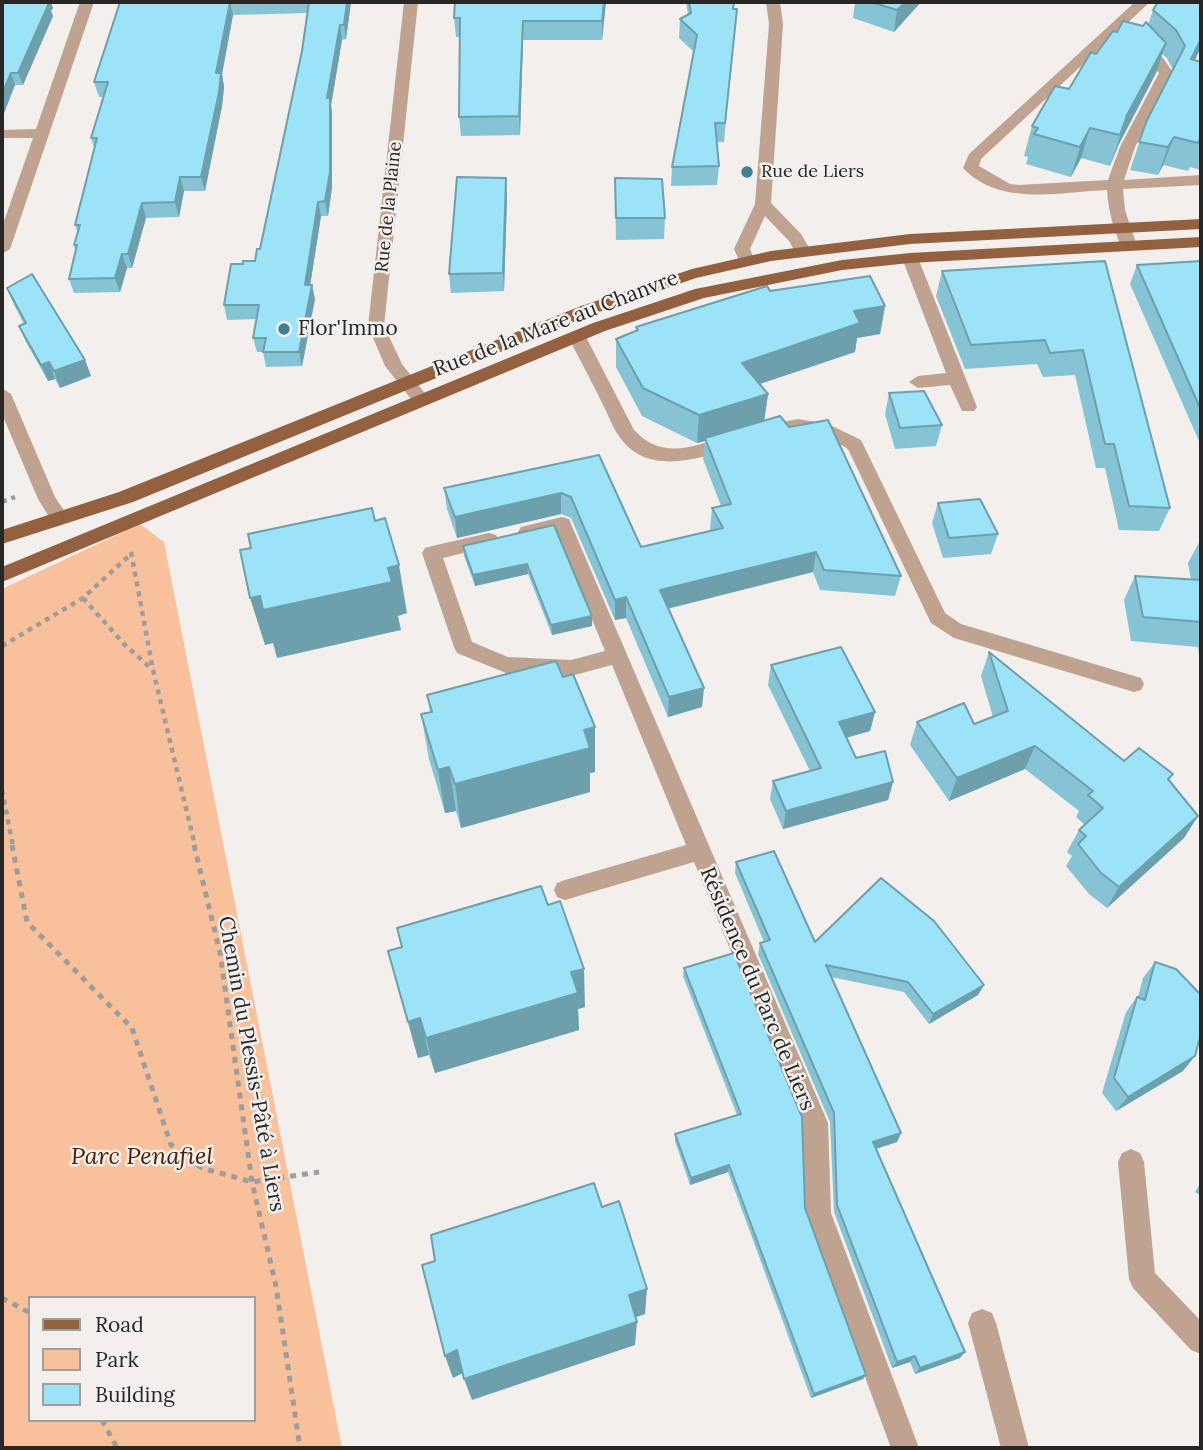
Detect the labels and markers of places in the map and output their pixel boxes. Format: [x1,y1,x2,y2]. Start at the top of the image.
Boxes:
place label: Rue de Liers [761,161,864,183]
marker: Rue de Liers [739,164,755,180]
place label: Flor'Immo [298,316,398,342]
marker: Flor'Immo [276,321,292,337]

